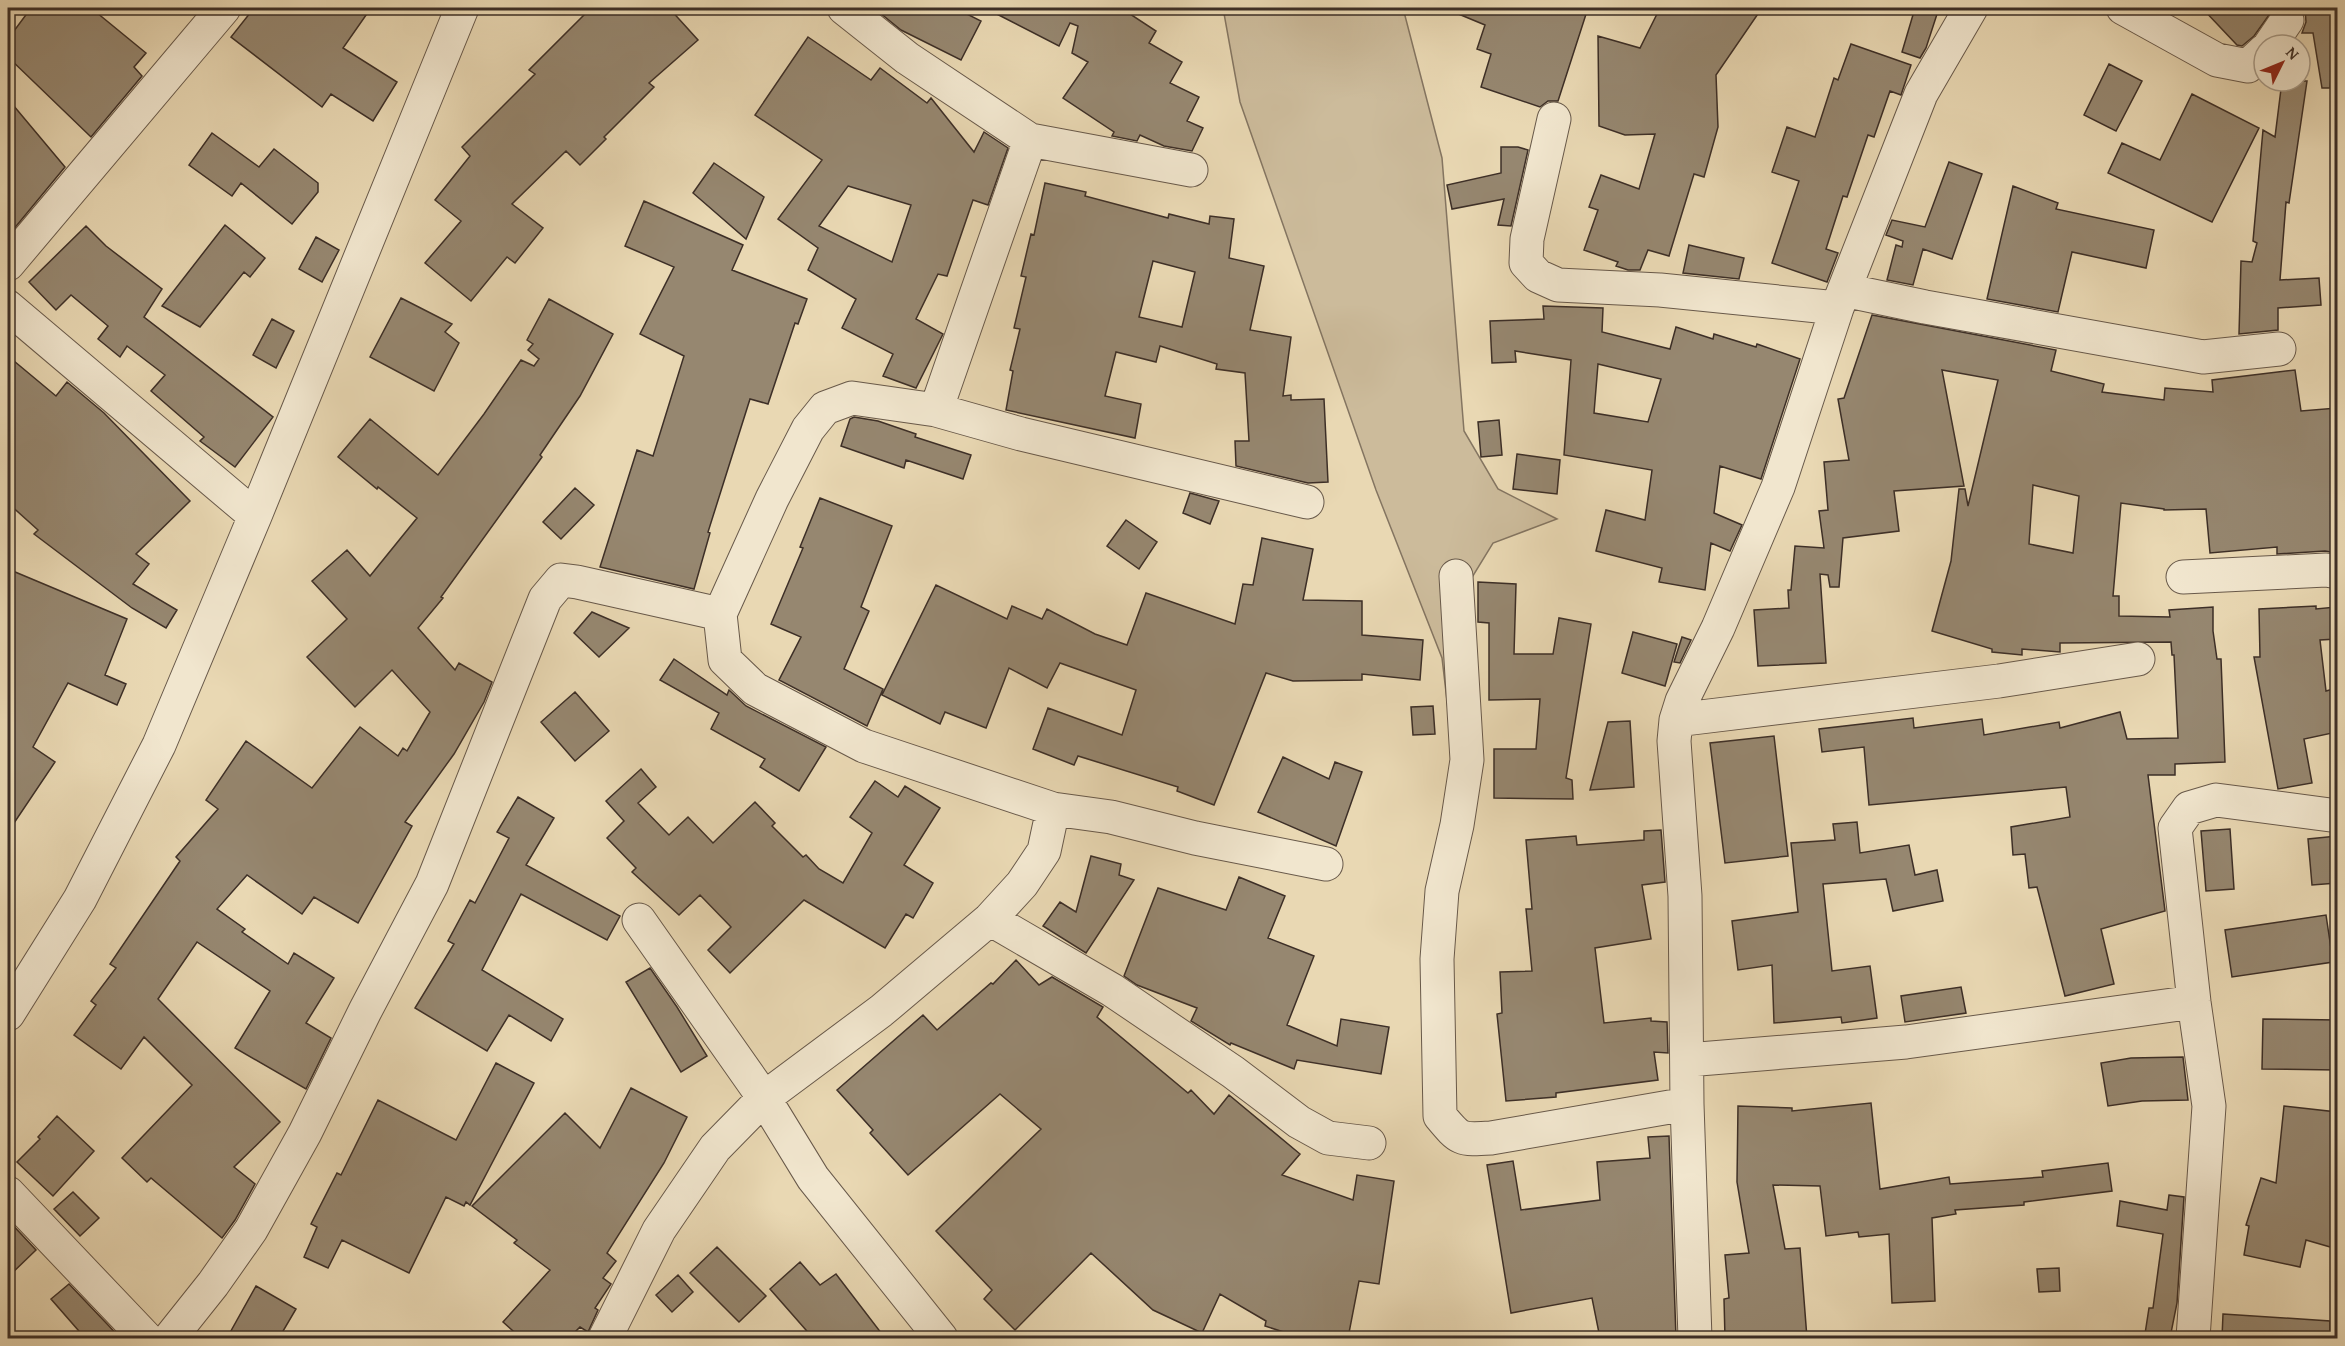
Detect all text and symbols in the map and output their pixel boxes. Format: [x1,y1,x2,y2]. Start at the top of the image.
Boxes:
north arrow [2252,33,2312,93]
text: N [2281,41,2306,65]

